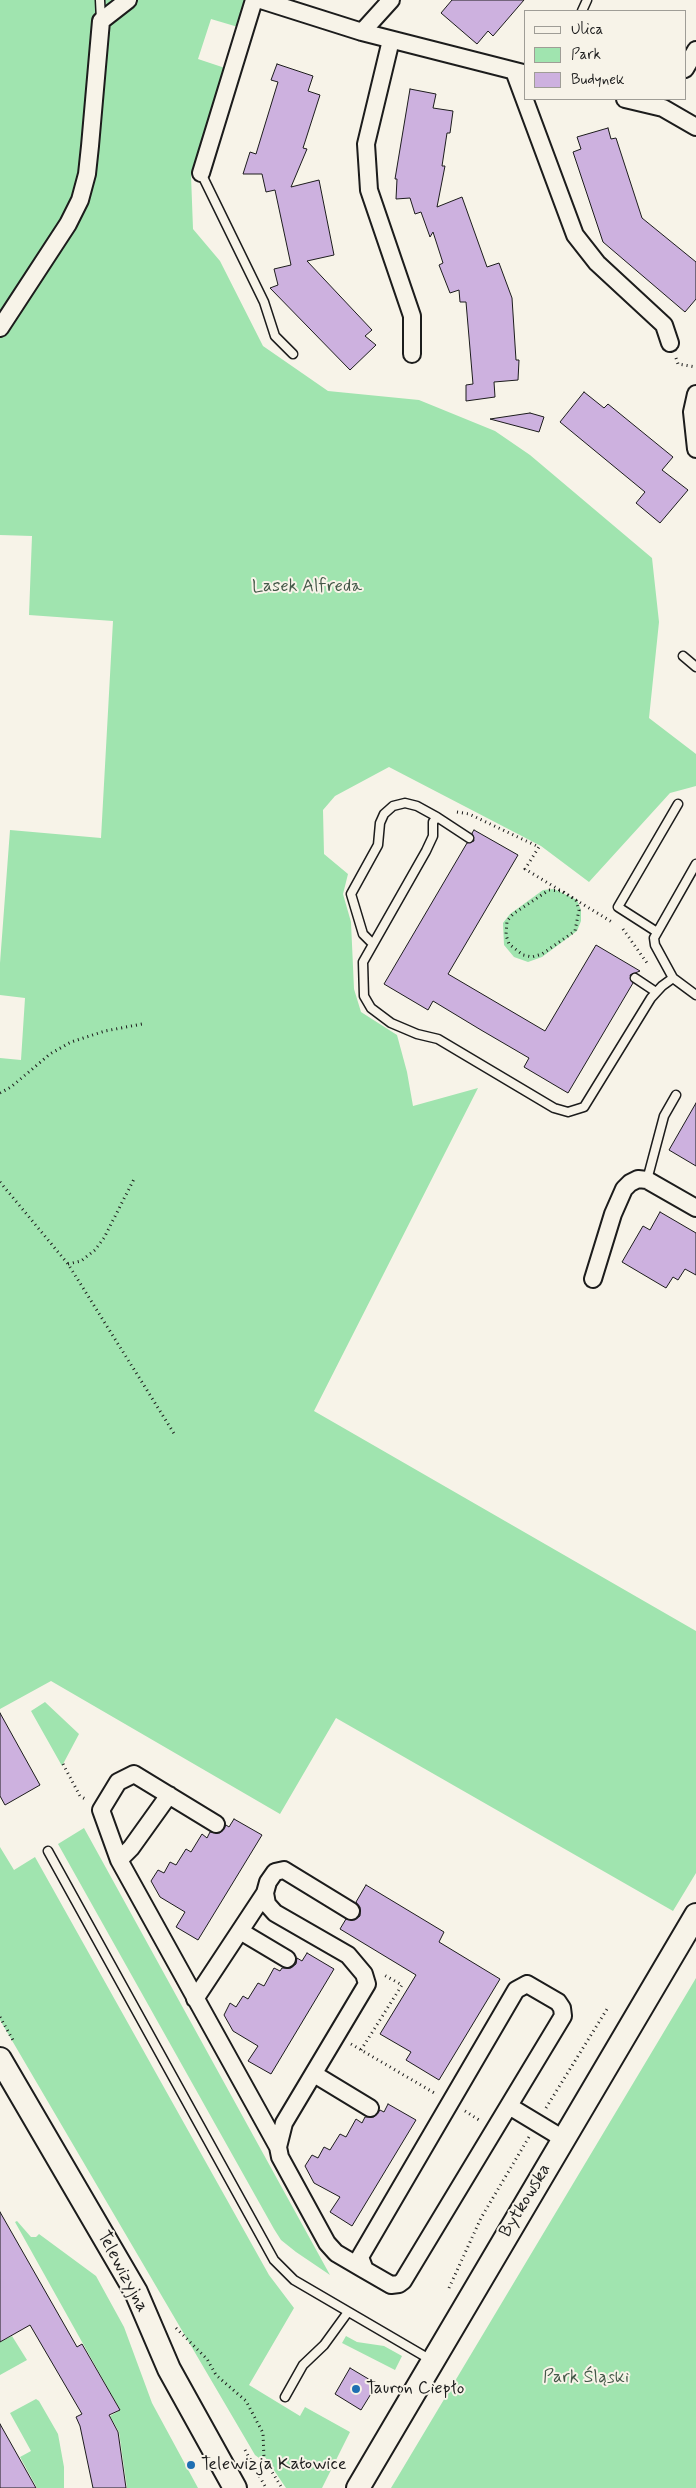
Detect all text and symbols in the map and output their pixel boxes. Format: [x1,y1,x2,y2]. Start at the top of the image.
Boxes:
legend [524,10,686,100]
text: Ulica [571,20,603,40]
text: Park [571,45,601,65]
text: Budynek [571,70,625,90]
park label: Lasek Alfreda [252,576,362,598]
street label: Bytkowska [496,2160,556,2242]
street label: Telewizyjna [92,2228,152,2316]
park label: Park Śląski [543,2367,629,2389]
place label: Tauron Ciepło [366,2378,464,2400]
marker: Tauron Ciepło [350,2383,362,2395]
place label: Telewizja Katowice [201,2454,347,2476]
marker: Telewizja Katowice [185,2459,197,2471]

